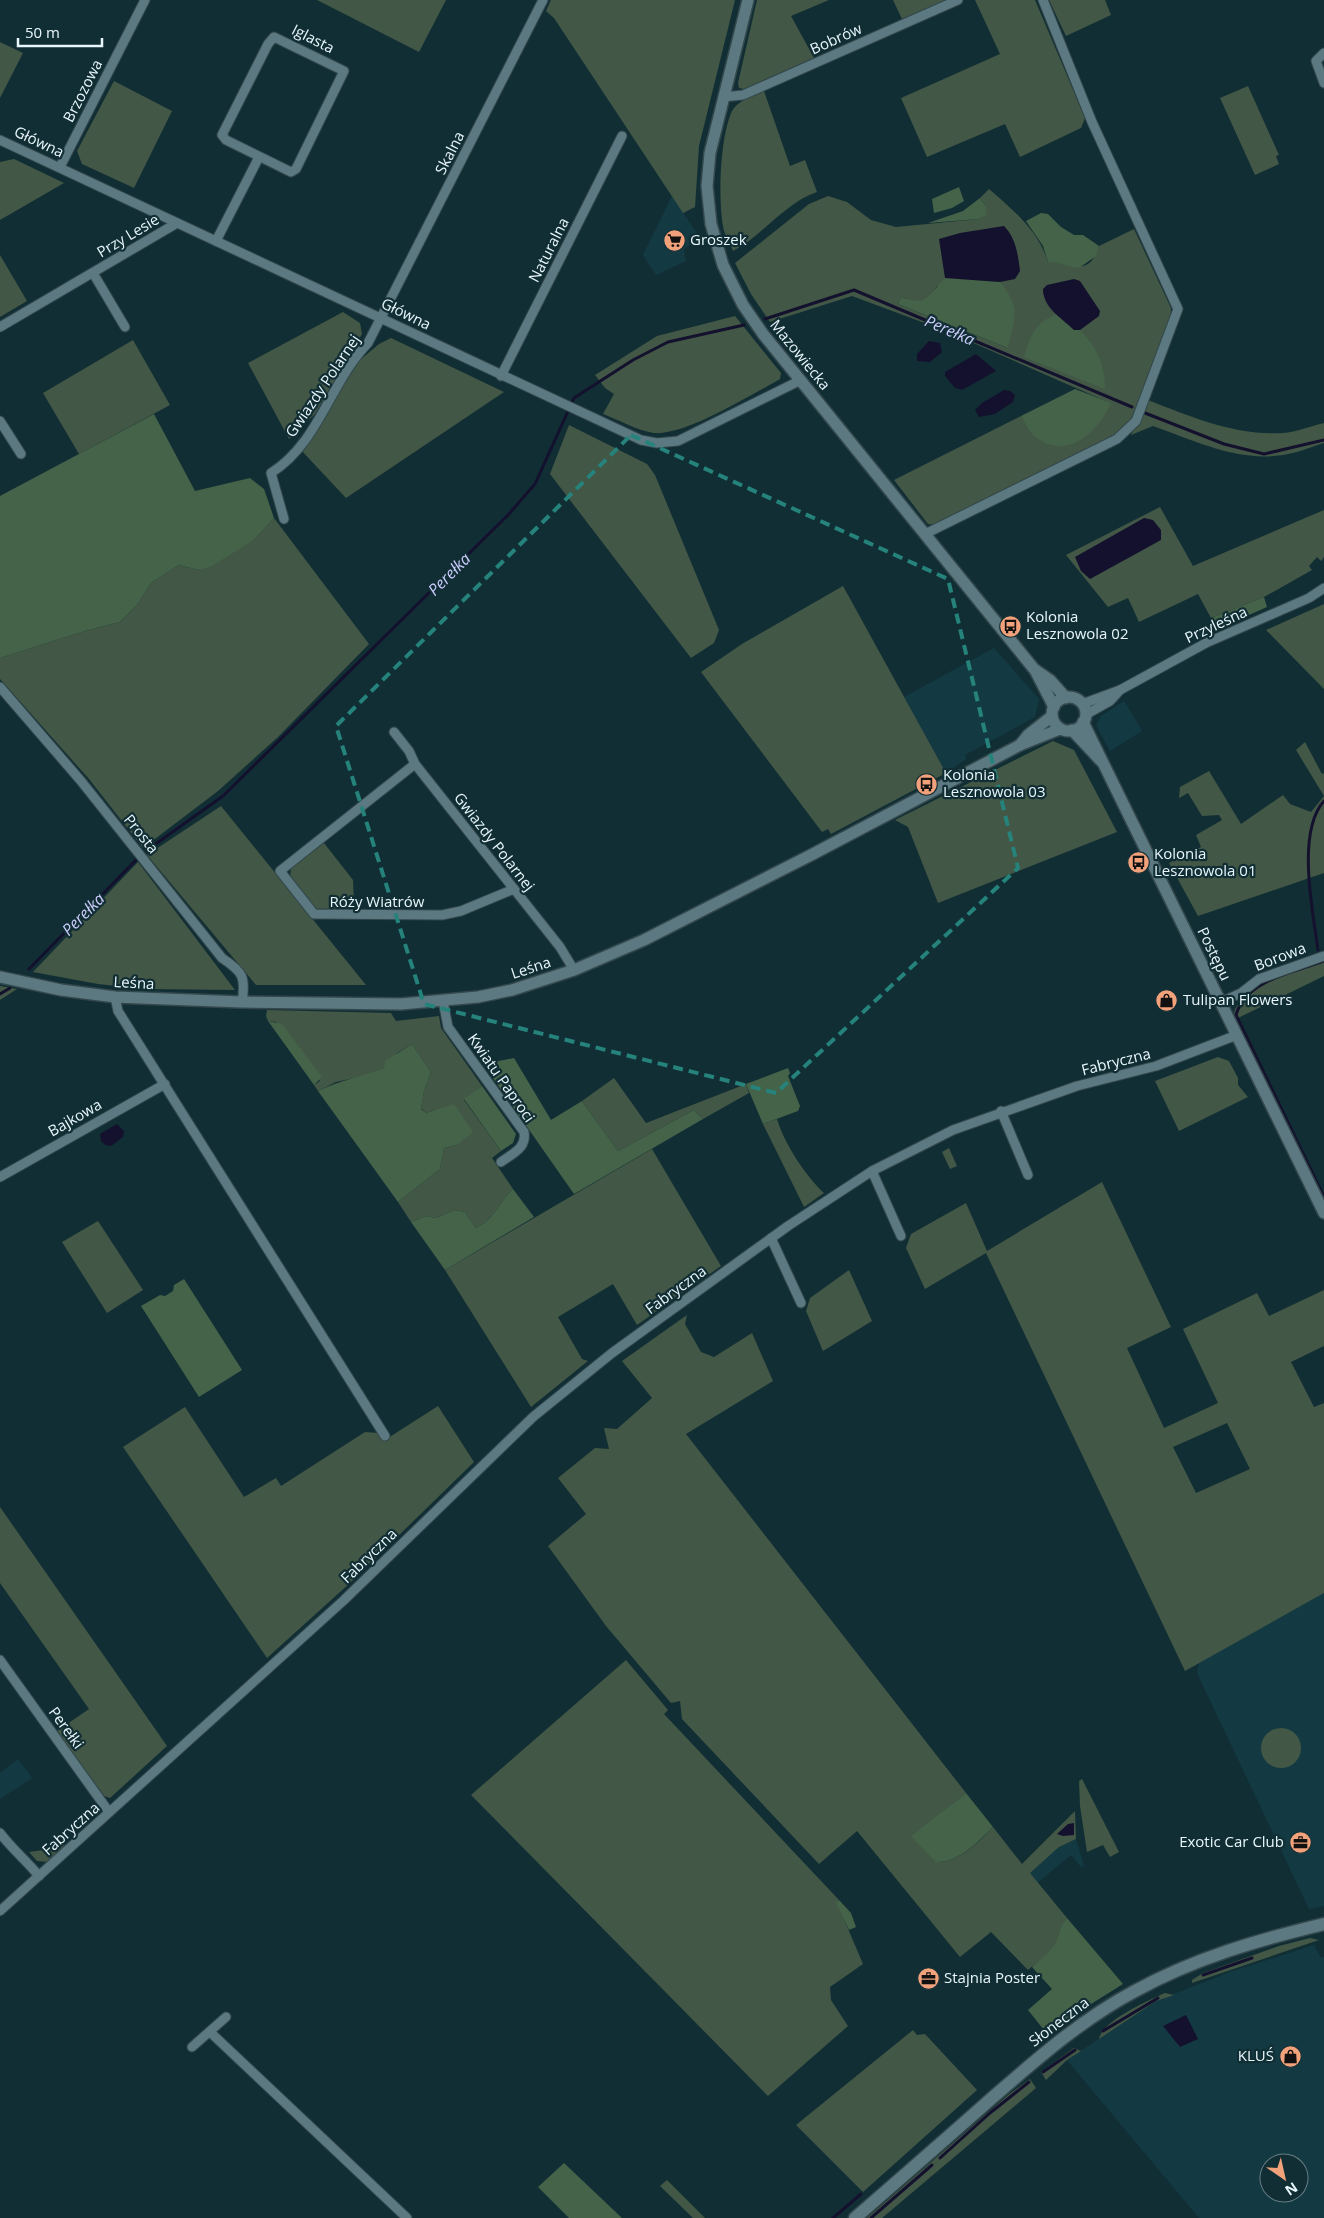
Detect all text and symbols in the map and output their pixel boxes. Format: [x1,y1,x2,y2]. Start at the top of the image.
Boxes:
scale bar [18,15,101,47]
street label: Bobrów [807,18,865,58]
street label: Iglasta [289,19,338,57]
text: 50 m [25,22,60,42]
street label: Brzozowa [58,56,106,125]
street label: Główna [11,121,68,161]
street label: Skalna [430,128,468,177]
street label: Przy Lesie [93,209,162,262]
street label: Naturalna [523,214,573,285]
supermarket icon: Groszek [662,228,686,252]
place label: Groszek [690,229,747,249]
street label: Główna [378,293,435,334]
water label: Perełka [922,310,978,350]
street label: Mazowiecka [766,315,835,394]
street label: Gwiazdy Polarnej [280,330,364,441]
water label: Perełka [423,548,475,600]
street label: Przyleśna [1181,601,1250,647]
place label: Kolonia Lesznowola 02 [1026,606,1128,643]
bus stop icon: Kolonia Lesznowola 02 [998,614,1022,638]
place label: Kolonia Lesznowola 03 [943,764,1045,801]
bus stop icon: Kolonia Lesznowola 03 [915,772,939,796]
street label: Gwiazdy Polarnej [450,788,540,895]
street label: Prosta [120,810,164,857]
place label: Kolonia Lesznowola 01 [1154,843,1256,880]
bus stop icon: Kolonia Lesznowola 01 [1126,851,1150,875]
water label: Perełka [57,888,109,940]
street label: Róży Wiatrów [330,891,425,911]
street label: Postępu [1193,923,1236,984]
street label: Borowa [1251,937,1308,975]
street label: Leśna [508,951,553,983]
street label: Leśna [113,971,155,993]
shop icon: Tulipan Flowers [1155,988,1179,1012]
place label: Tulipan Flowers [1183,989,1293,1009]
street label: Kwiatu Paproci [464,1029,540,1126]
street label: Fabryczna [1079,1043,1152,1079]
street label: Bajkowa [44,1094,105,1140]
street label: Fabryczna [641,1260,710,1318]
street label: Fabryczna [336,1524,401,1587]
street label: Perełki [45,1702,89,1752]
street label: Fabryczna [37,1797,103,1859]
office icon: Exotic Car Club [1288,1830,1312,1854]
place label: Exotic Car Club [1179,1831,1284,1851]
office icon: Stajnia Poster [916,1966,940,1990]
place label: Stajnia Poster [944,1967,1040,1987]
street label: Słoneczna [1024,1992,1093,2050]
shop icon: KLUŚ [1278,2044,1302,2068]
place label: KLUŚ [1238,2045,1274,2065]
north arrow [1259,2153,1309,2203]
text: N [1282,2178,1302,2200]

